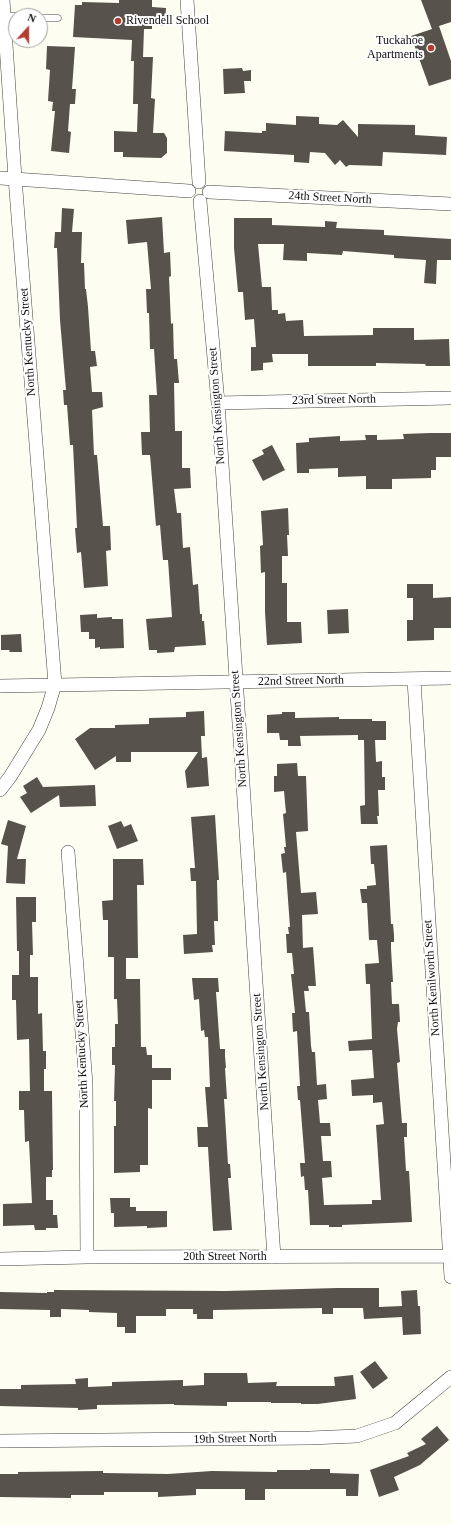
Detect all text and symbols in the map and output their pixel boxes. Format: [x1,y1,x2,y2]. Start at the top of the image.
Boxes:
north arrow [8,8,48,48]
text: N [26,11,38,25]
place label: Rivendell School [126,14,209,28]
marker: Rivendell School [113,16,123,26]
place label: Tuckahoe Apartments [367,34,423,62]
marker: Tuckahoe Apartments [426,43,436,53]
street label: 24th Street North [288,189,372,207]
street label: North Kentucky Street [17,287,39,397]
street label: North Kensington Street [206,347,228,465]
street label: 23rd Street North [292,392,376,408]
street label: North Kensington Street [228,670,250,788]
street label: 22nd Street North [258,673,344,689]
street label: North Kenilworth Street [421,919,443,1037]
street label: North Kensington Street [250,993,272,1111]
street label: North Kentucky Street [72,999,92,1109]
street label: 20th Street North [183,1250,267,1264]
street label: 19th Street North [193,1431,277,1447]

